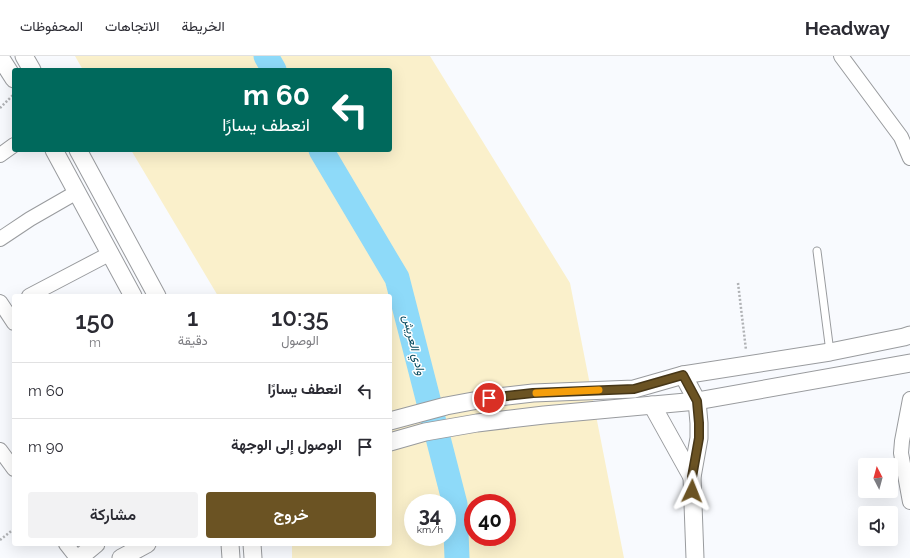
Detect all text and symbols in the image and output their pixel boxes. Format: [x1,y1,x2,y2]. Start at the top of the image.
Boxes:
text: Headway [805,17,890,39]
text: المحفوظات [20,18,83,34]
text: الاتجاهات [105,18,159,34]
text: الخريطة [181,18,225,34]
text: 60 m [243,79,310,112]
icon: left [324,84,376,136]
text: انعطف يسارًا [222,114,310,135]
text: 1 [187,303,198,332]
text: 10:35 [271,303,329,332]
text: 150 [75,306,115,335]
water label: وادي العريش [397,313,428,378]
text: دقيقة [178,333,208,348]
text: الوصول [281,333,319,348]
text: m [89,335,101,350]
text: انعطف يسارًا [267,380,342,398]
icon: left [354,380,376,402]
pin [472,381,506,415]
text: 60 m [28,382,64,400]
icon: arrive [478,387,500,409]
text: الوصول إلى الوجهة [231,436,342,454]
icon: arrive [354,436,376,458]
text: 90 m [28,438,64,456]
north arrow [858,458,898,498]
map controls [858,458,898,546]
position arrow [671,470,713,512]
button: مشاركة [28,492,198,538]
button: خروج [206,492,376,538]
speed limit sign: 40 [464,494,516,546]
text: 34 [419,503,441,527]
button: sound [858,506,898,546]
text: km/h [417,524,443,535]

